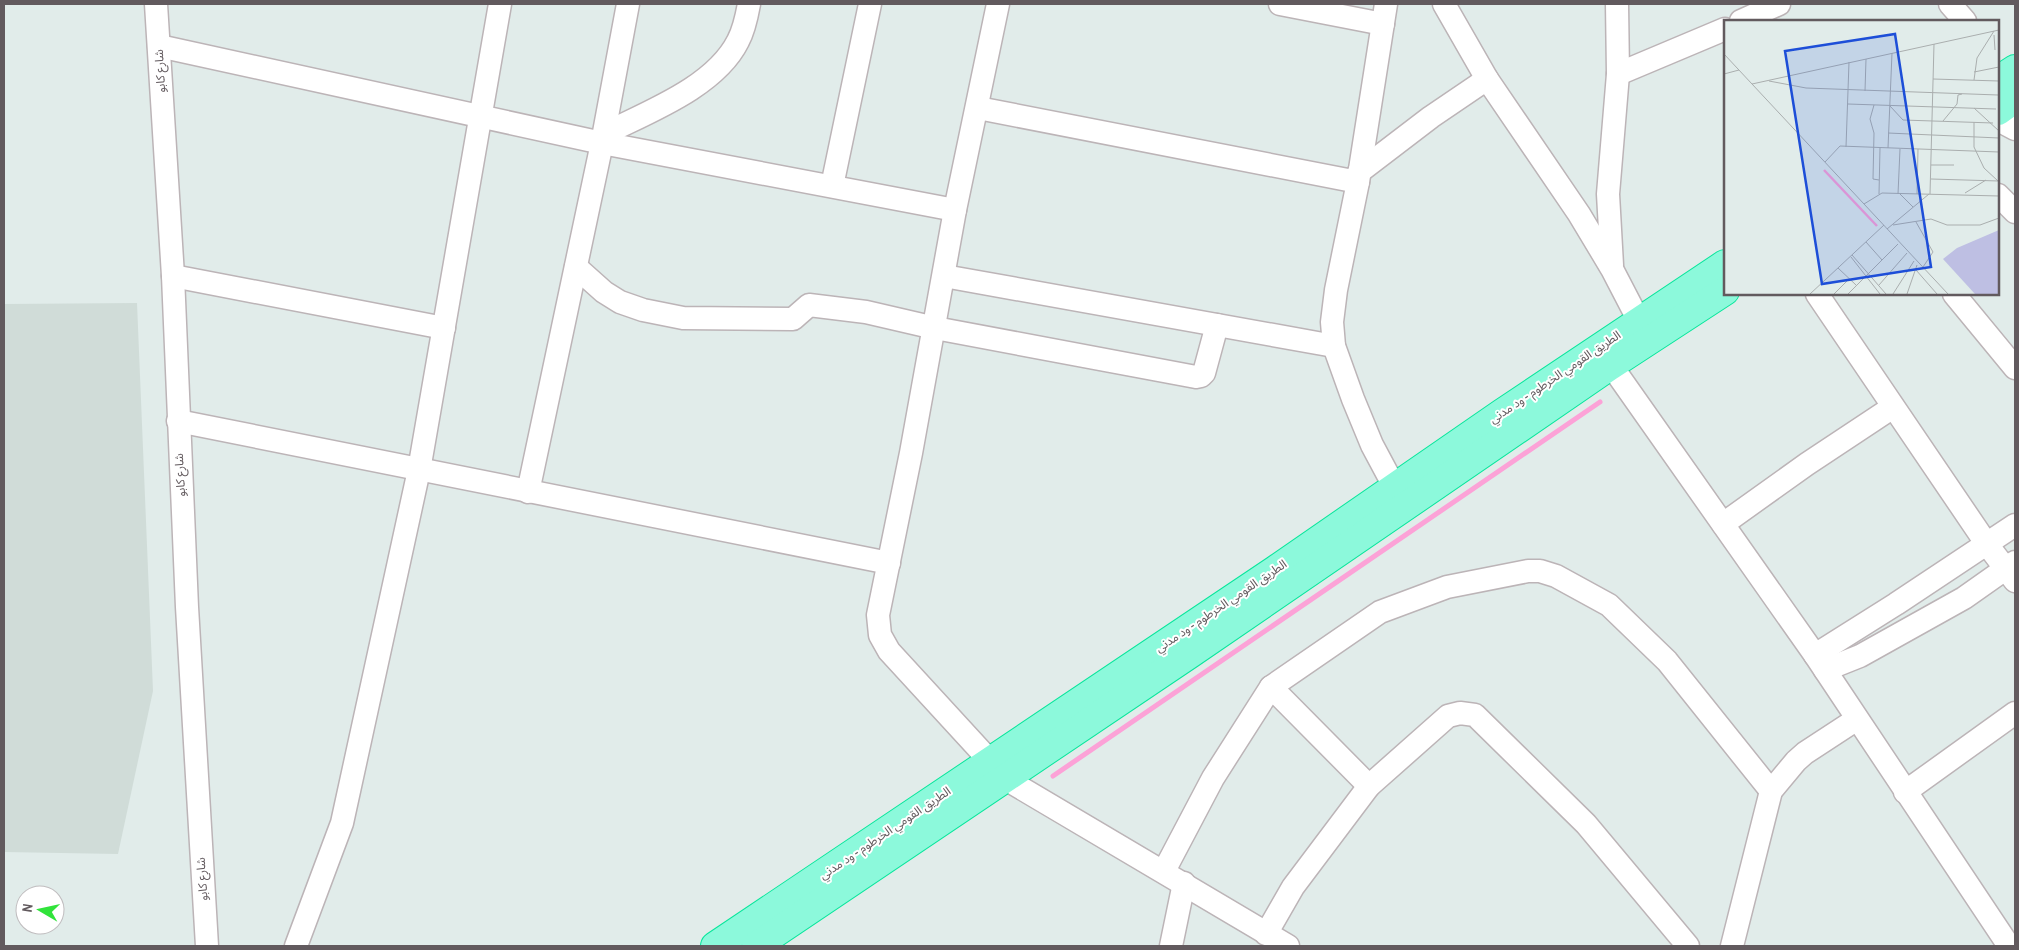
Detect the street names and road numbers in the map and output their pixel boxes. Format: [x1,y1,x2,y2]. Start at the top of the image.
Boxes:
street label: شارع كابو [151,49,170,93]
street label: الطريق القومي الخرطوم - ود مدني [1486,327,1625,429]
street label: شارع كابو [171,453,190,497]
street label: الطريق القومي الخرطوم - ود مدني [1152,556,1291,658]
street label: الطريق القومي الخرطوم - ود مدني [816,783,955,885]
street label: شارع كابو [193,857,212,901]

